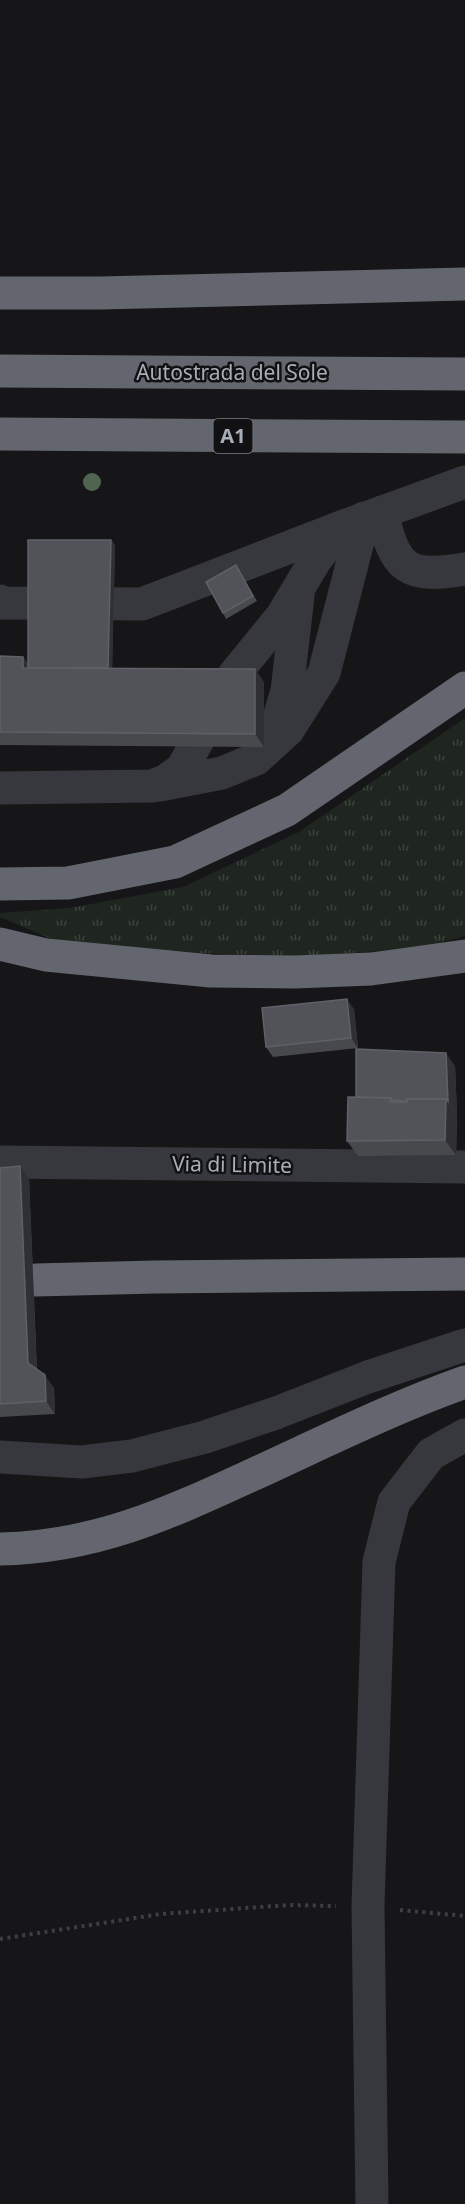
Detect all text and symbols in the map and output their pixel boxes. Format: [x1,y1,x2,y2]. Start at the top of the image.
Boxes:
street label: Autostrada del Sole [136,358,328,386]
road number: A1 [214,419,252,453]
street label: Via di Limite [172,1149,292,1179]

